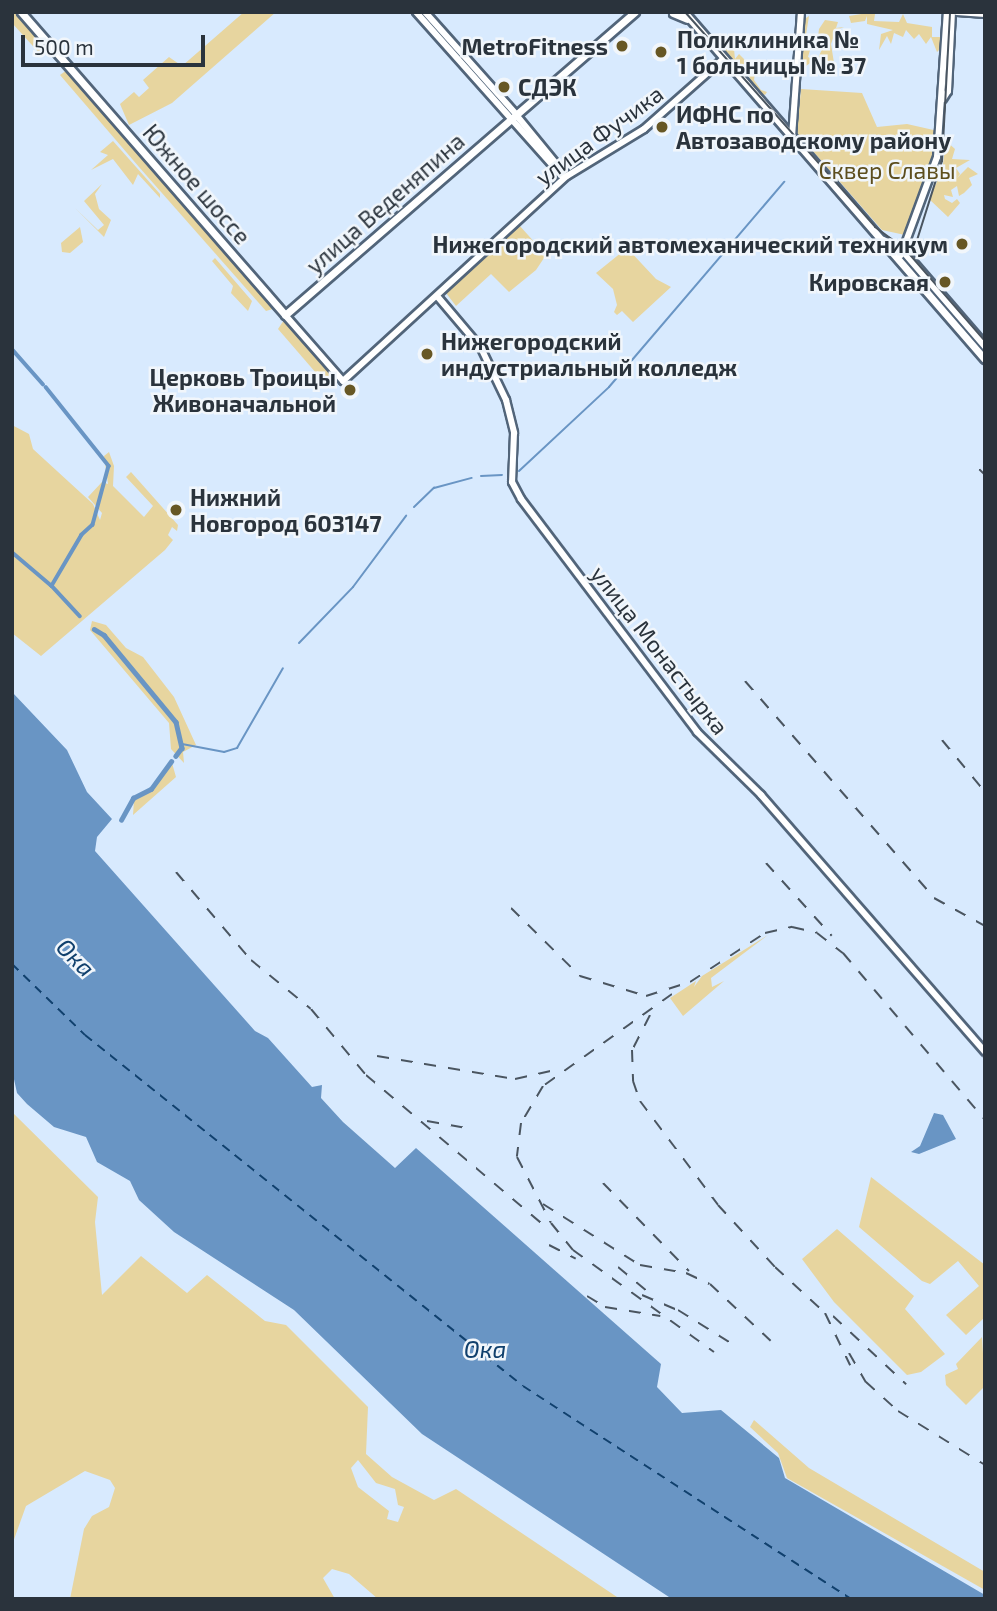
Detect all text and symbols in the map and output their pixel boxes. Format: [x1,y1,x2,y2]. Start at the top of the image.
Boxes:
scale bar [24,21,208,65]
place label: Поликлиника № 1 больницы № 37 [677,25,866,79]
place label: MetroFitness [462,32,608,60]
text: 500 m [34,34,94,59]
marker: MetroFitness [614,38,630,54]
marker: Поликлиника № 1 больницы № 37 [651,42,671,62]
place label: СДЭК [518,73,577,101]
marker: СДЭК [496,79,512,95]
street label: улица Фучика [530,79,668,191]
place label: ИФНС по Автозаводскому району [676,100,951,154]
street label: Южное шоссе [137,118,257,250]
marker: ИФНС по Автозаводскому району [654,119,670,135]
street label: улица Веденяпина [300,127,470,279]
park label: Сквер Славы [818,156,956,184]
place label: Нижегородский автомеханический техникум [432,230,948,258]
marker: Нижегородский автомеханический техникум [954,236,970,252]
place label: Кировская [809,268,929,296]
marker: Кировская [935,272,955,292]
place label: Нижегородский индустриальный колледж [441,327,737,381]
marker: Нижегородский индустриальный колледж [419,346,435,362]
place label: Церковь Троицы Живоначальной [150,363,336,417]
marker: Церковь Троицы Живоначальной [342,382,358,398]
place label: Нижний Новгород 603147 [190,483,382,537]
marker: Нижний Новгород 603147 [168,502,184,518]
street label: улица Монастырка [586,560,734,740]
water label: Ока [51,932,101,982]
water label: Ока [464,1335,506,1363]

